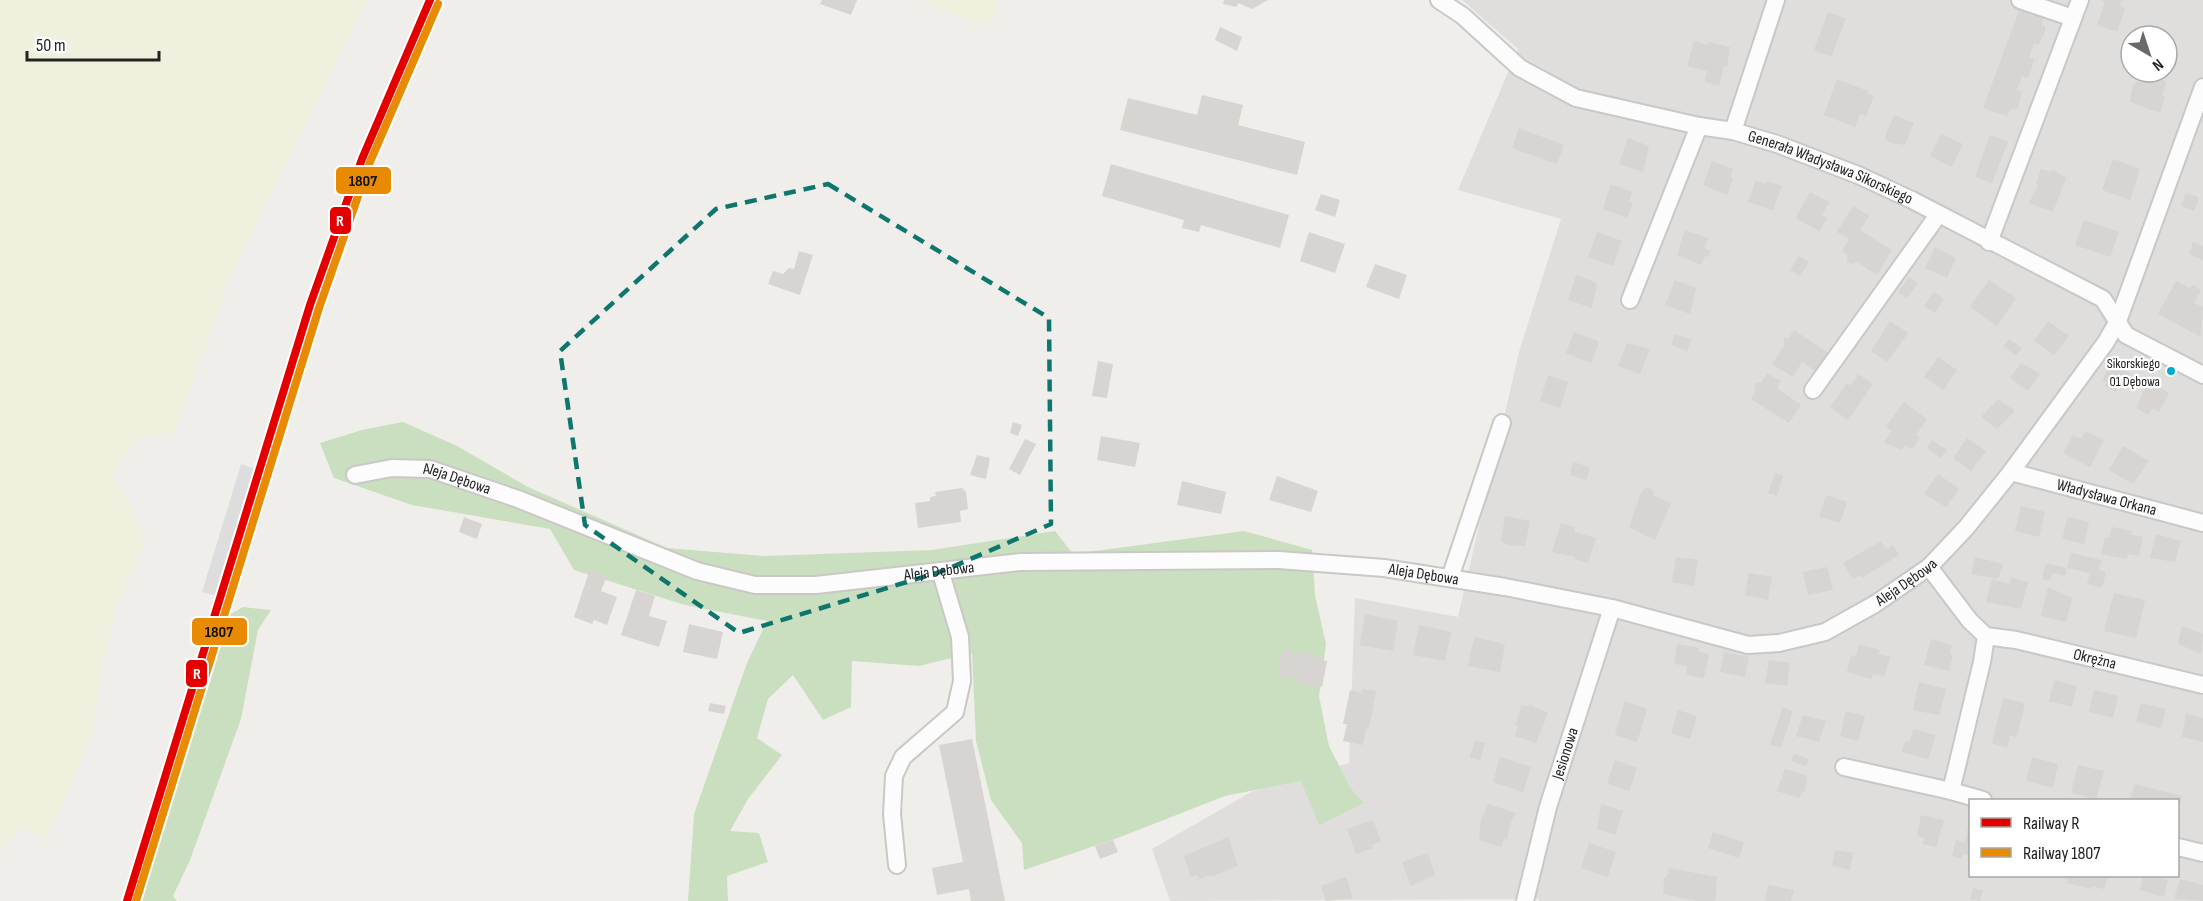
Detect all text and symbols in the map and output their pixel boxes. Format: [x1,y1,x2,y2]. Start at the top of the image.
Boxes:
scale bar [27,24,159,62]
north arrow [2119,24,2179,84]
text: 50 m [36,35,66,56]
text: N [2148,54,2167,75]
street label: Generała Władysława Sikorskiego [1746,126,1916,209]
line badge: 1807 [335,166,392,195]
text: 1807 [349,172,377,191]
line badge: R [329,206,352,235]
text: R [336,212,344,231]
place label: Sikorskiego 01 Dębowa [2107,355,2160,390]
marker: Sikorskiego 01 Dębowa [2165,365,2177,377]
street label: Aleja Dębowa [422,459,493,499]
street label: Władysława Orkana [2055,475,2159,520]
street label: Aleja Dębowa [1871,555,1941,611]
street label: Aleja Dębowa [902,558,975,585]
street label: Aleja Dębowa [1386,559,1460,589]
line badge: 1807 [191,617,248,646]
text: 1807 [205,623,233,642]
street label: Okrężna [2071,645,2118,673]
line badge: R [185,659,208,688]
text: R [193,665,201,684]
street label: Jesionowa [1548,725,1582,783]
legend [1969,799,2179,877]
text: Railway R [2023,813,2080,834]
text: Railway 1807 [2023,843,2101,864]

